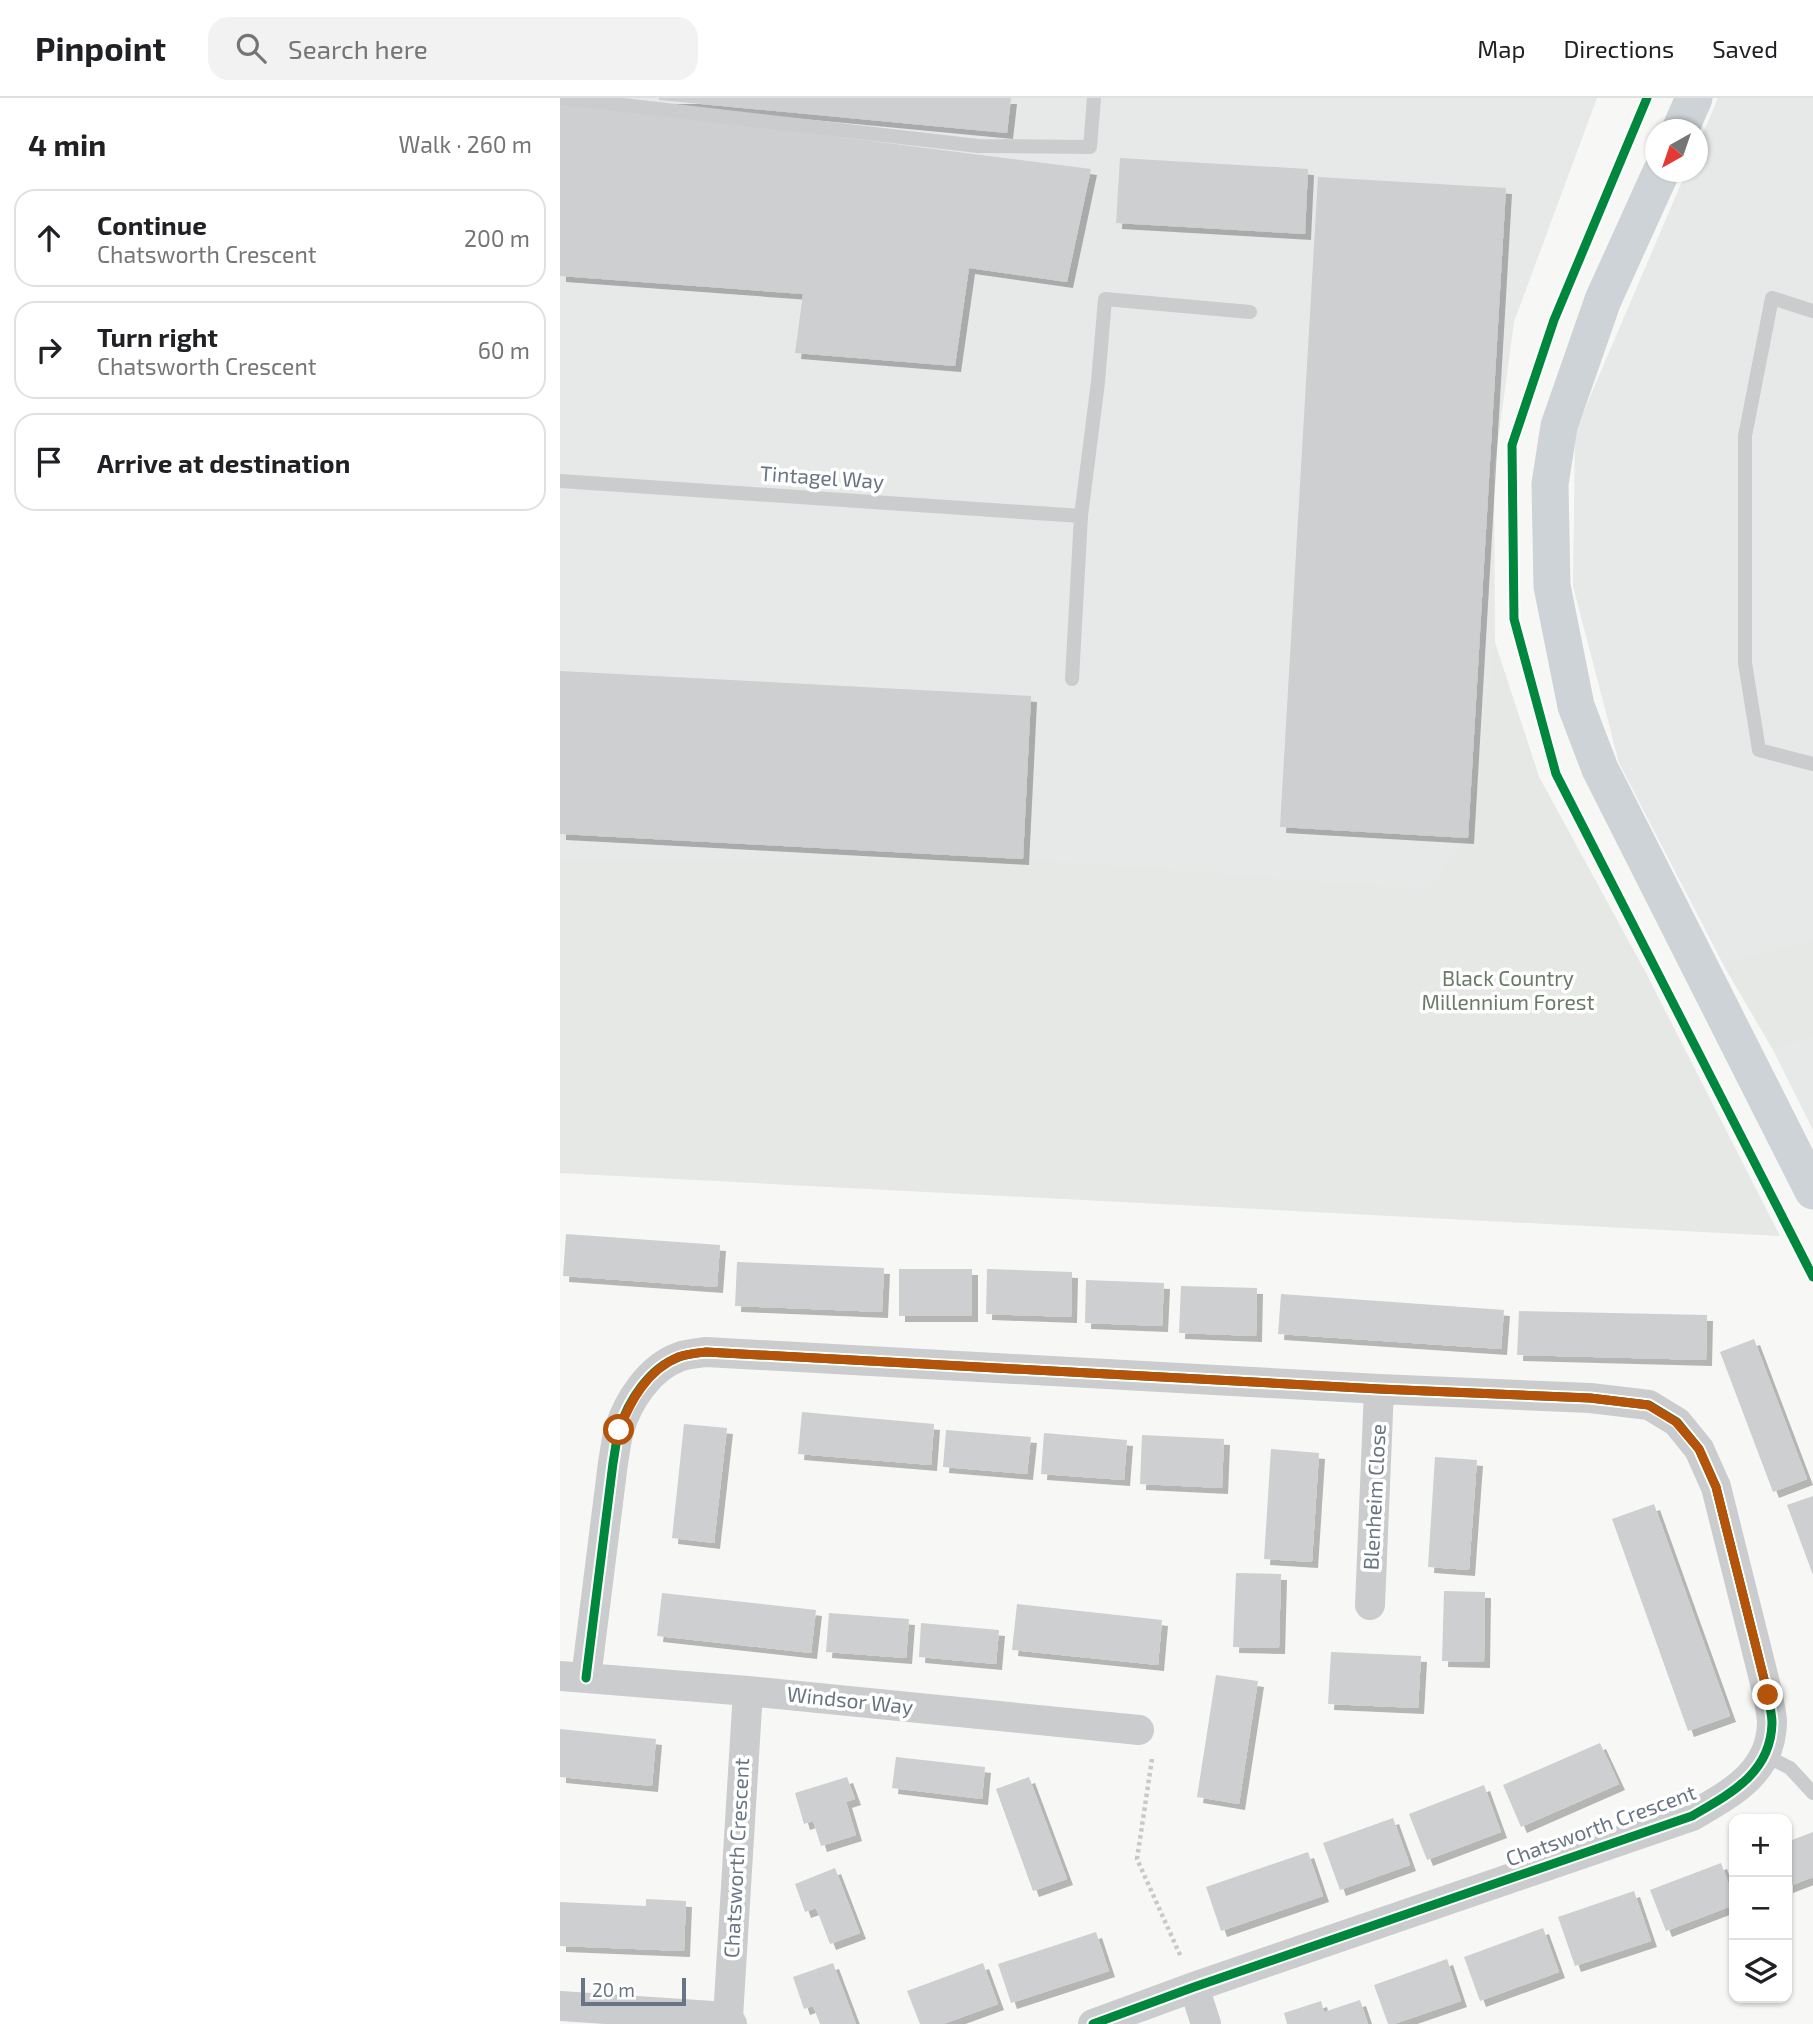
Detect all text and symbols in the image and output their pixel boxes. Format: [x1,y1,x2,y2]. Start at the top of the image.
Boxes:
search box [208,17,698,80]
text: Pinpoint [35,28,166,68]
icon: search [232,29,270,67]
text: Search here [288,33,428,64]
text: Map [1477,34,1525,63]
text: Directions [1563,34,1674,63]
text: Saved [1712,34,1778,63]
north arrow [1645,119,1708,182]
text: 4 min [28,126,106,162]
text: Walk · 260 m [399,130,532,158]
text: Continue [97,209,207,240]
icon: ahead [30,219,68,257]
text: 200 m [464,224,530,252]
text: Chatsworth Crescent [97,240,317,268]
text: Turn right [97,321,218,352]
icon: right [30,331,68,369]
text: 60 m [478,336,530,364]
text: Chatsworth Crescent [97,352,317,380]
icon: arrive [30,443,68,481]
text: Arrive at destination [97,447,350,478]
street label: Tintagel Way [759,460,885,493]
park label: Black Country Millennium Forest [1421,965,1595,1014]
route start [603,1414,634,1445]
street label: Blenheim Close [1357,1423,1390,1571]
route end [1752,1679,1783,1710]
street label: Windsor Way [786,1680,914,1719]
street label: Chatsworth Crescent [718,1757,753,1959]
street label: Chatsworth Crescent [1502,1779,1699,1871]
map controls [1729,1814,1792,2003]
button: + [1729,1814,1792,1877]
button: − [1729,1877,1792,1940]
button: layers [1729,1940,1792,2003]
scale bar [581,1975,686,2007]
text: 20 m [592,1978,635,2001]

